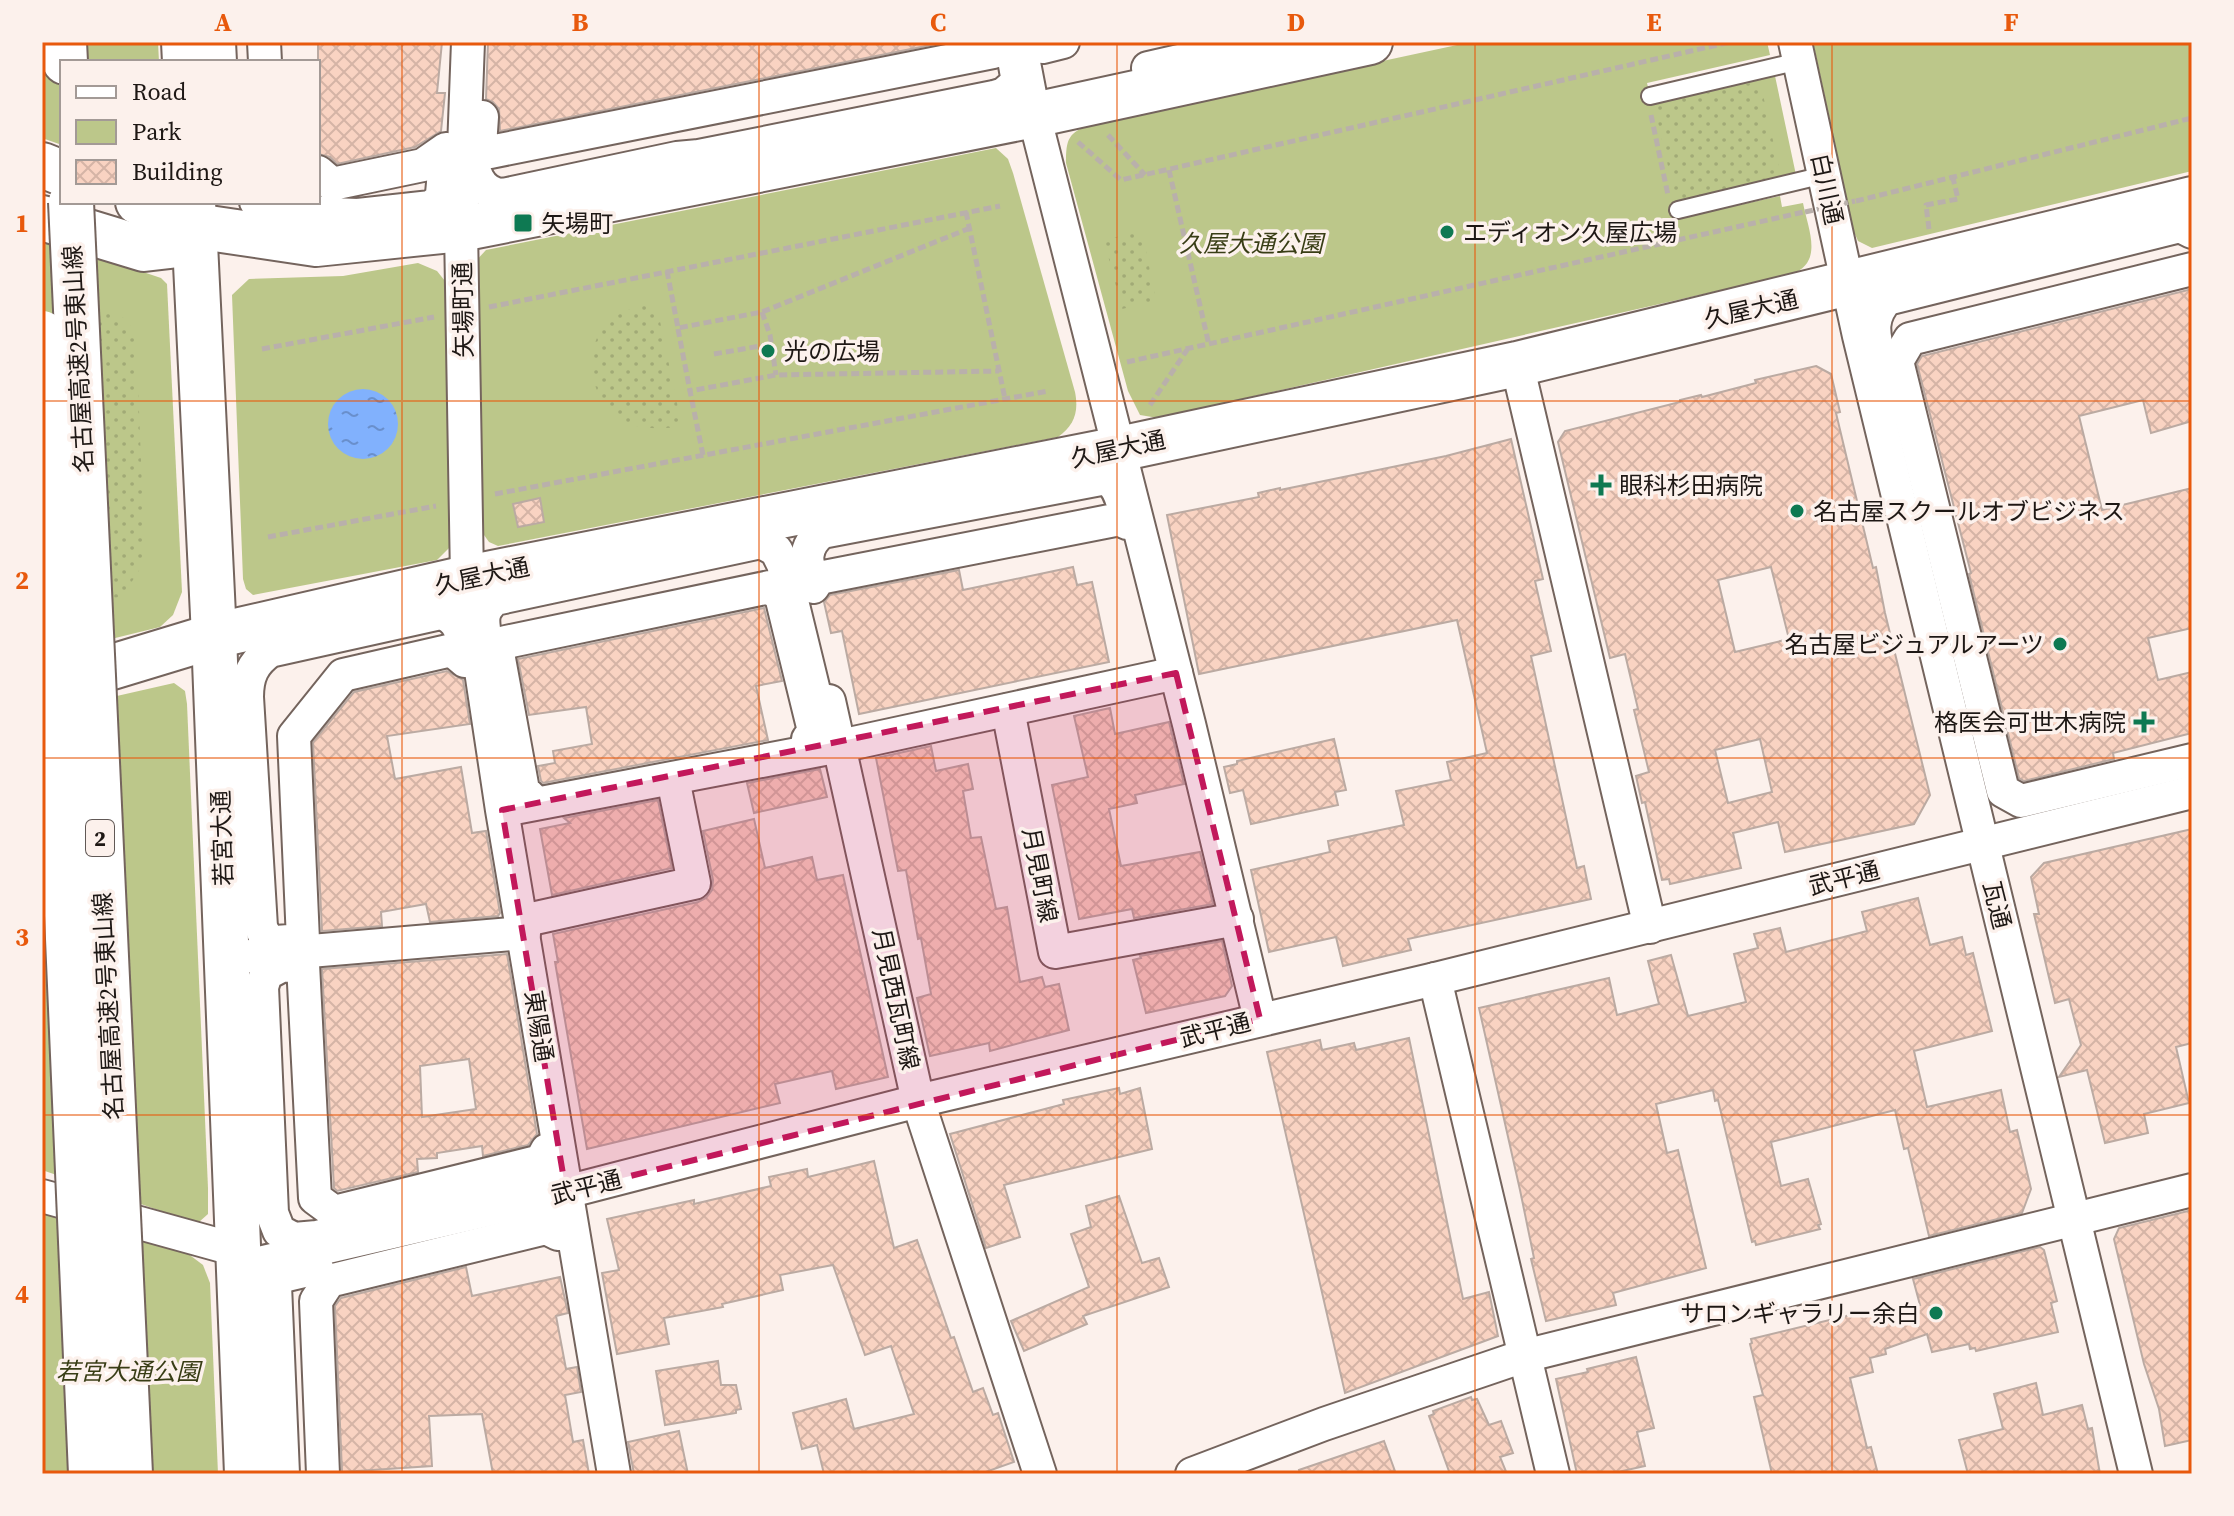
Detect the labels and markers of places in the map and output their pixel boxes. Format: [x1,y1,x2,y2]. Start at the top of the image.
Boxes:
place label: 矢場町 [541,207,613,240]
marker: 矢場町 [512,212,534,234]
place label: エディオン久屋広場 [1463,216,1677,249]
marker: エディオン久屋広場 [1438,223,1456,241]
place label: 光の広場 [784,335,880,368]
marker: 光の広場 [759,342,777,360]
place label: 眼科杉田病院 [1619,469,1763,502]
marker: 眼科杉田病院 [1590,474,1612,496]
place label: 名古屋スクールオブビジネス [1813,495,2125,528]
marker: 名古屋スクールオブビジネス [1788,502,1806,520]
place label: 名古屋ビジュアルアーツ [1784,628,2044,661]
marker: 名古屋ビジュアルアーツ [2051,635,2069,653]
place label: 格医会可世木病院 [1934,706,2126,739]
marker: 格医会可世木病院 [2133,711,2155,733]
place label: サロンギャラリー余白 [1680,1297,1920,1330]
marker: サロンギャラリー余白 [1927,1304,1945,1322]

